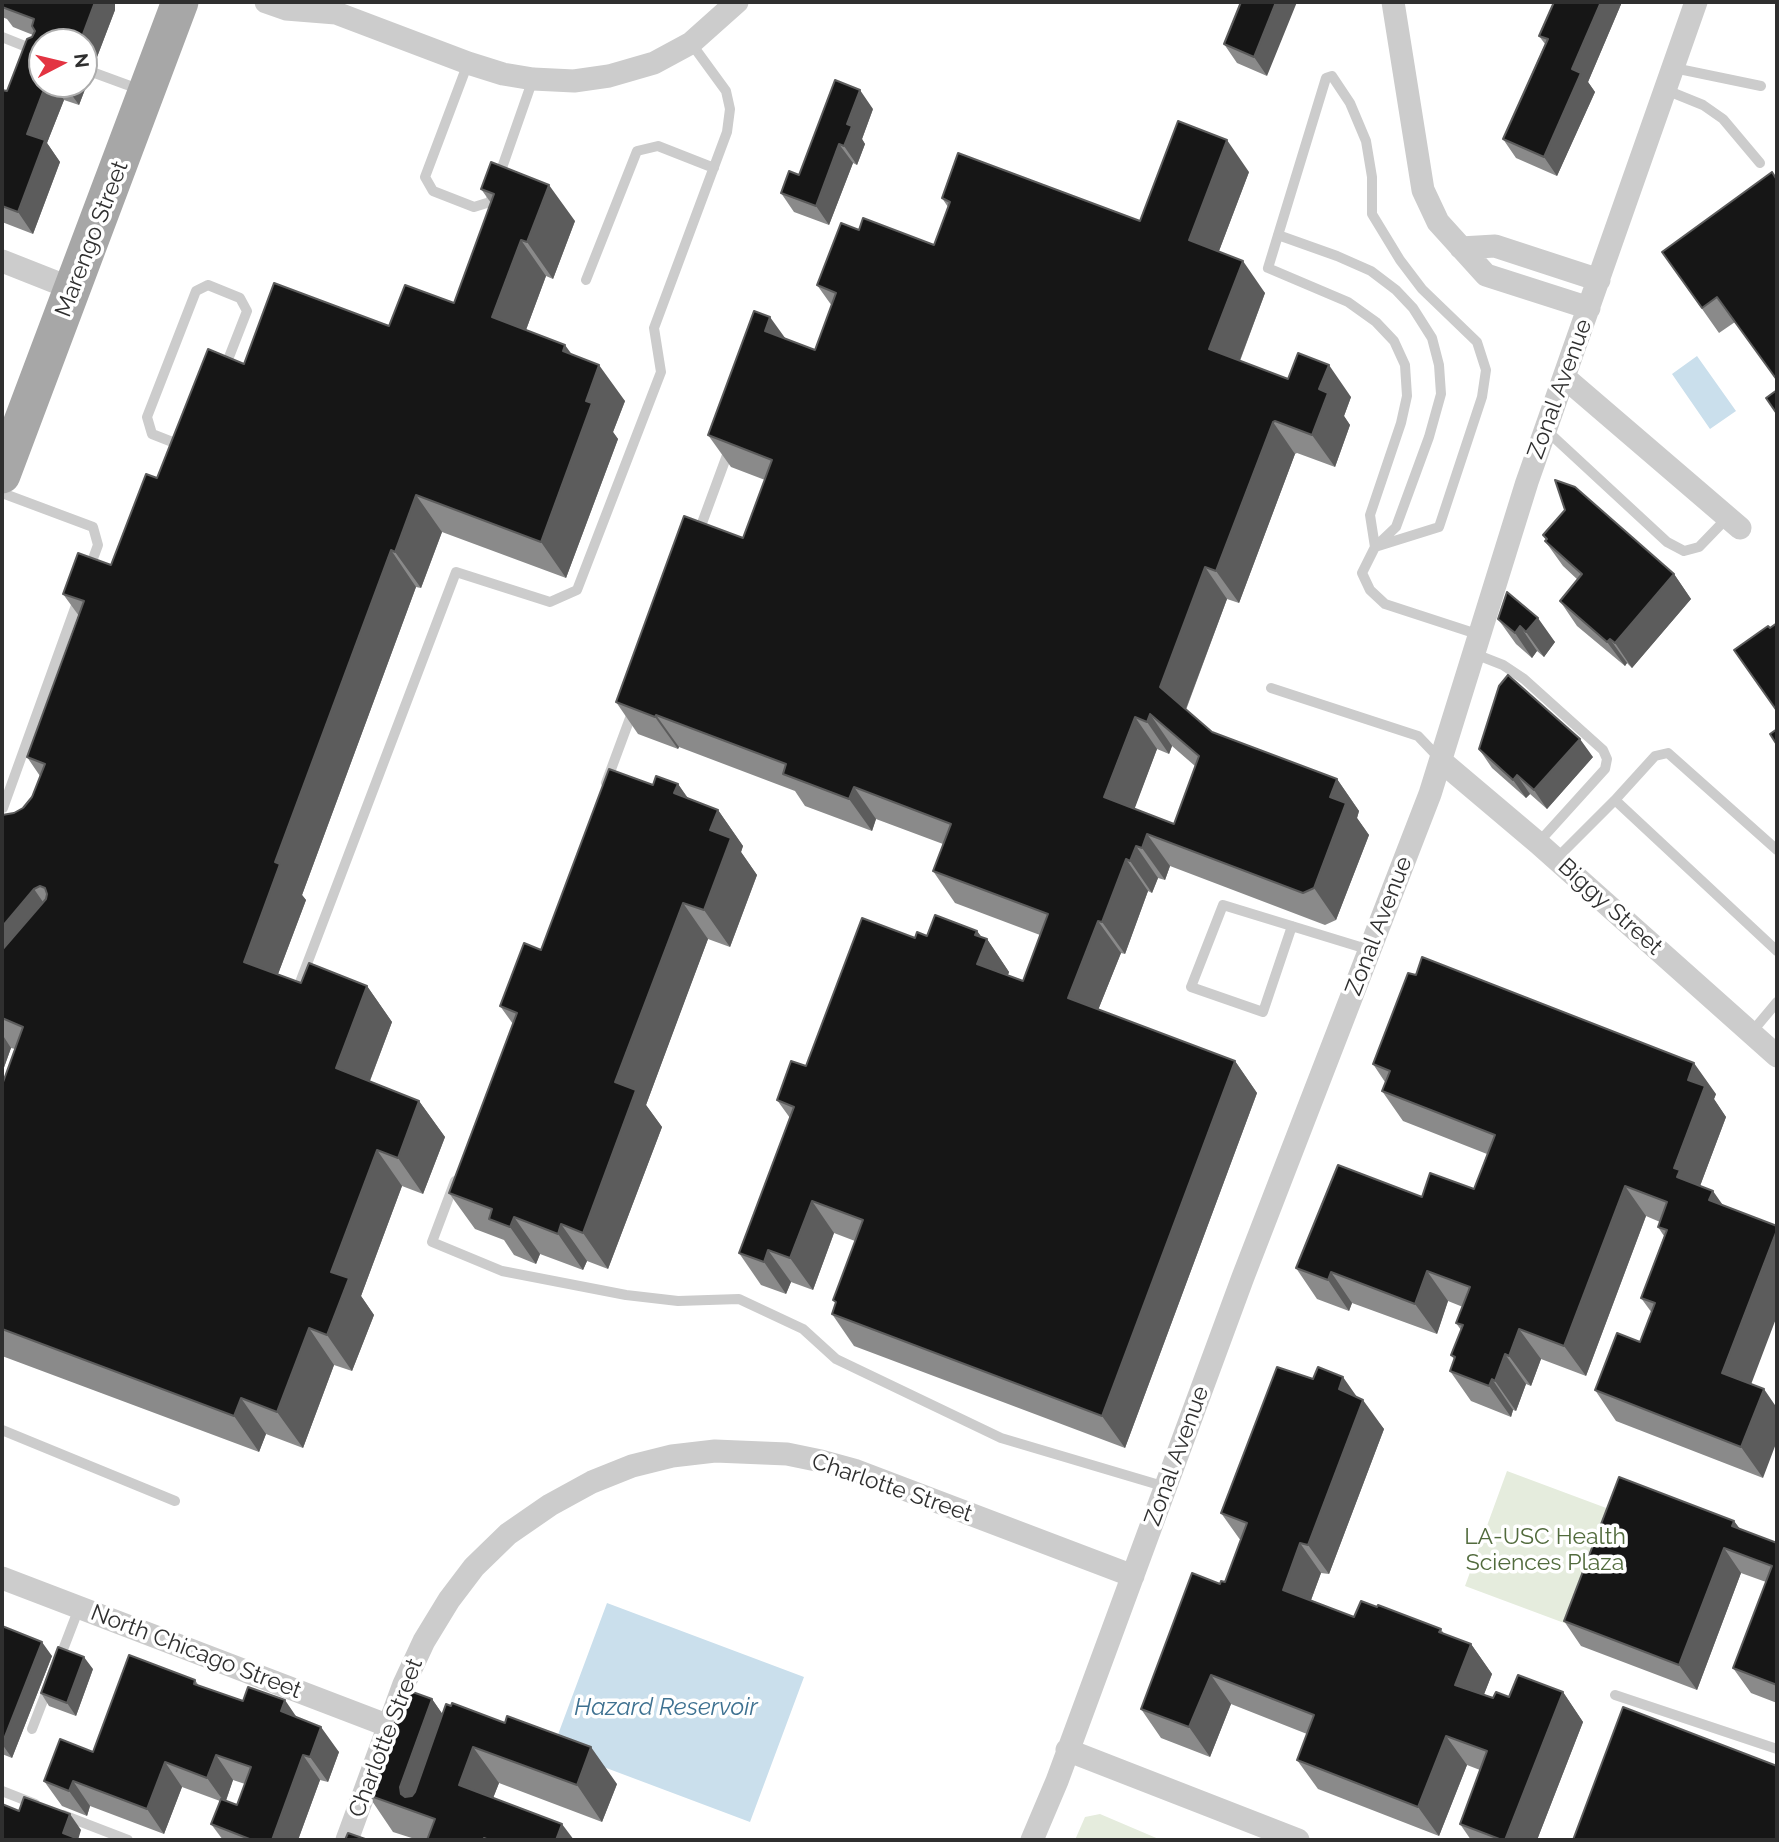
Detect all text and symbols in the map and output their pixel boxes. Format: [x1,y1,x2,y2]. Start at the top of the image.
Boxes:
north arrow [28,28,98,98]
text: N [70,52,94,69]
street label: Marengo Street [50,157,134,321]
street label: Zonal Avenue [1522,315,1598,463]
street label: Zonal Avenue [1340,853,1418,999]
street label: Biggy Street [1552,853,1668,961]
street label: Zonal Avenue [1139,1382,1215,1530]
street label: Charlotte Street [808,1448,976,1528]
park label: LA-USC Health Sciences Plaza [1464,1523,1626,1577]
street label: North Chicago Street [87,1599,305,1705]
street label: Charlotte Street [343,1655,429,1821]
water label: Hazard Reservoir [574,1694,758,1722]

